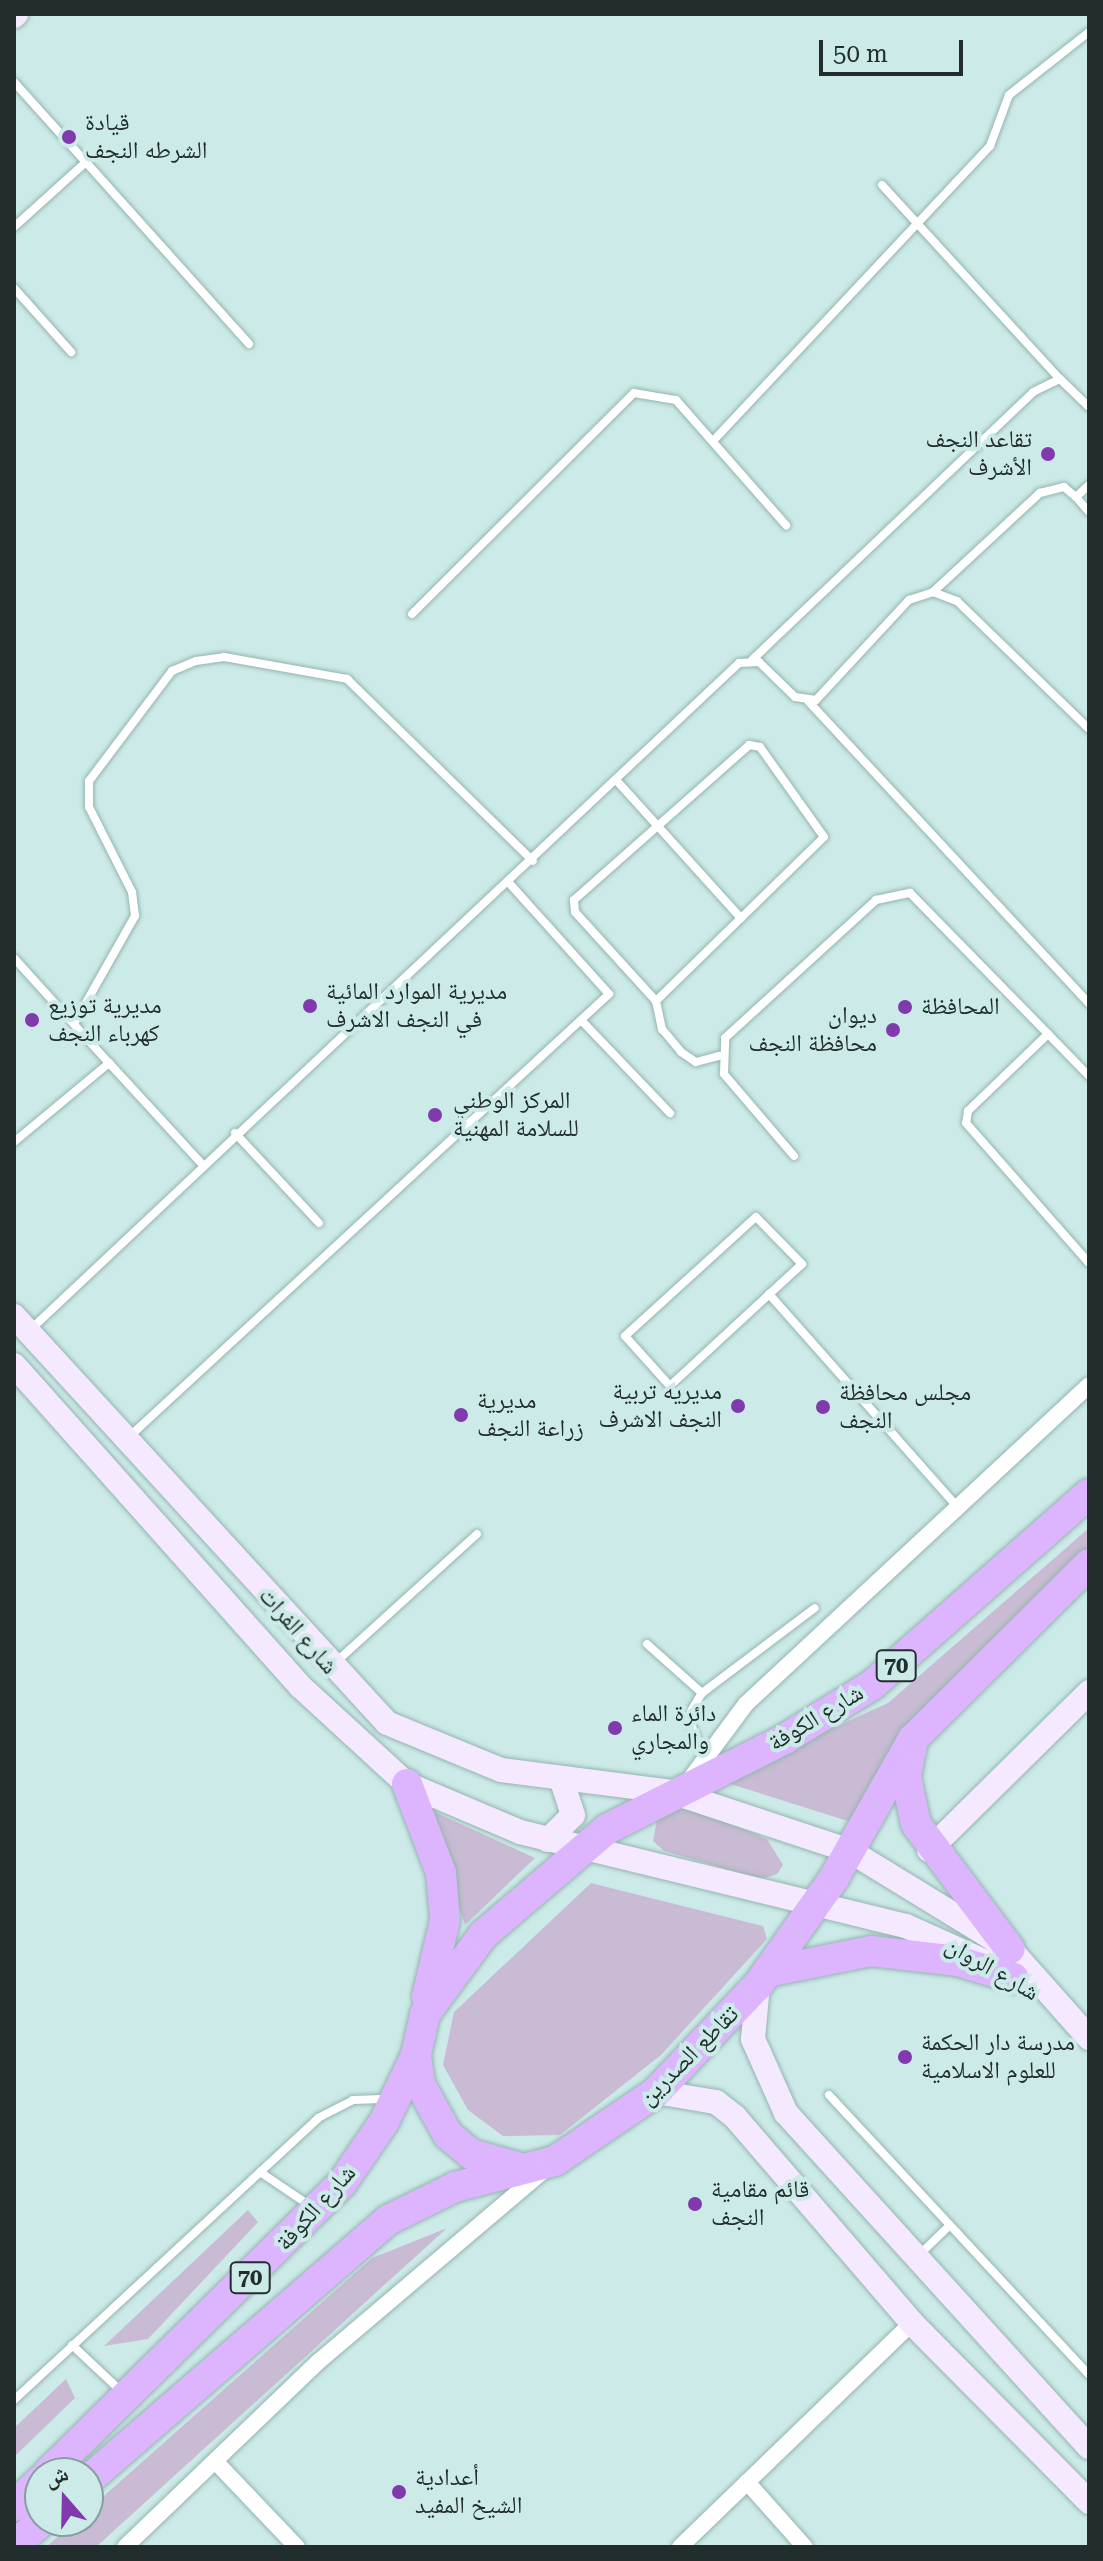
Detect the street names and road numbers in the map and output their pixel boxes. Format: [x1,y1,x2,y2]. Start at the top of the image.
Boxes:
street label: شارع الفرات [252,1582,344,1680]
road number: 70 [874,1648,918,1684]
street label: شارع الكوفة [763,1678,869,1758]
street label: شارع الروان [940,1931,1044,2007]
street label: تقاطع الصدرين [633,2000,745,2112]
street label: شارع الكوفة [270,2159,362,2257]
road number: 70 [228,2260,272,2296]

